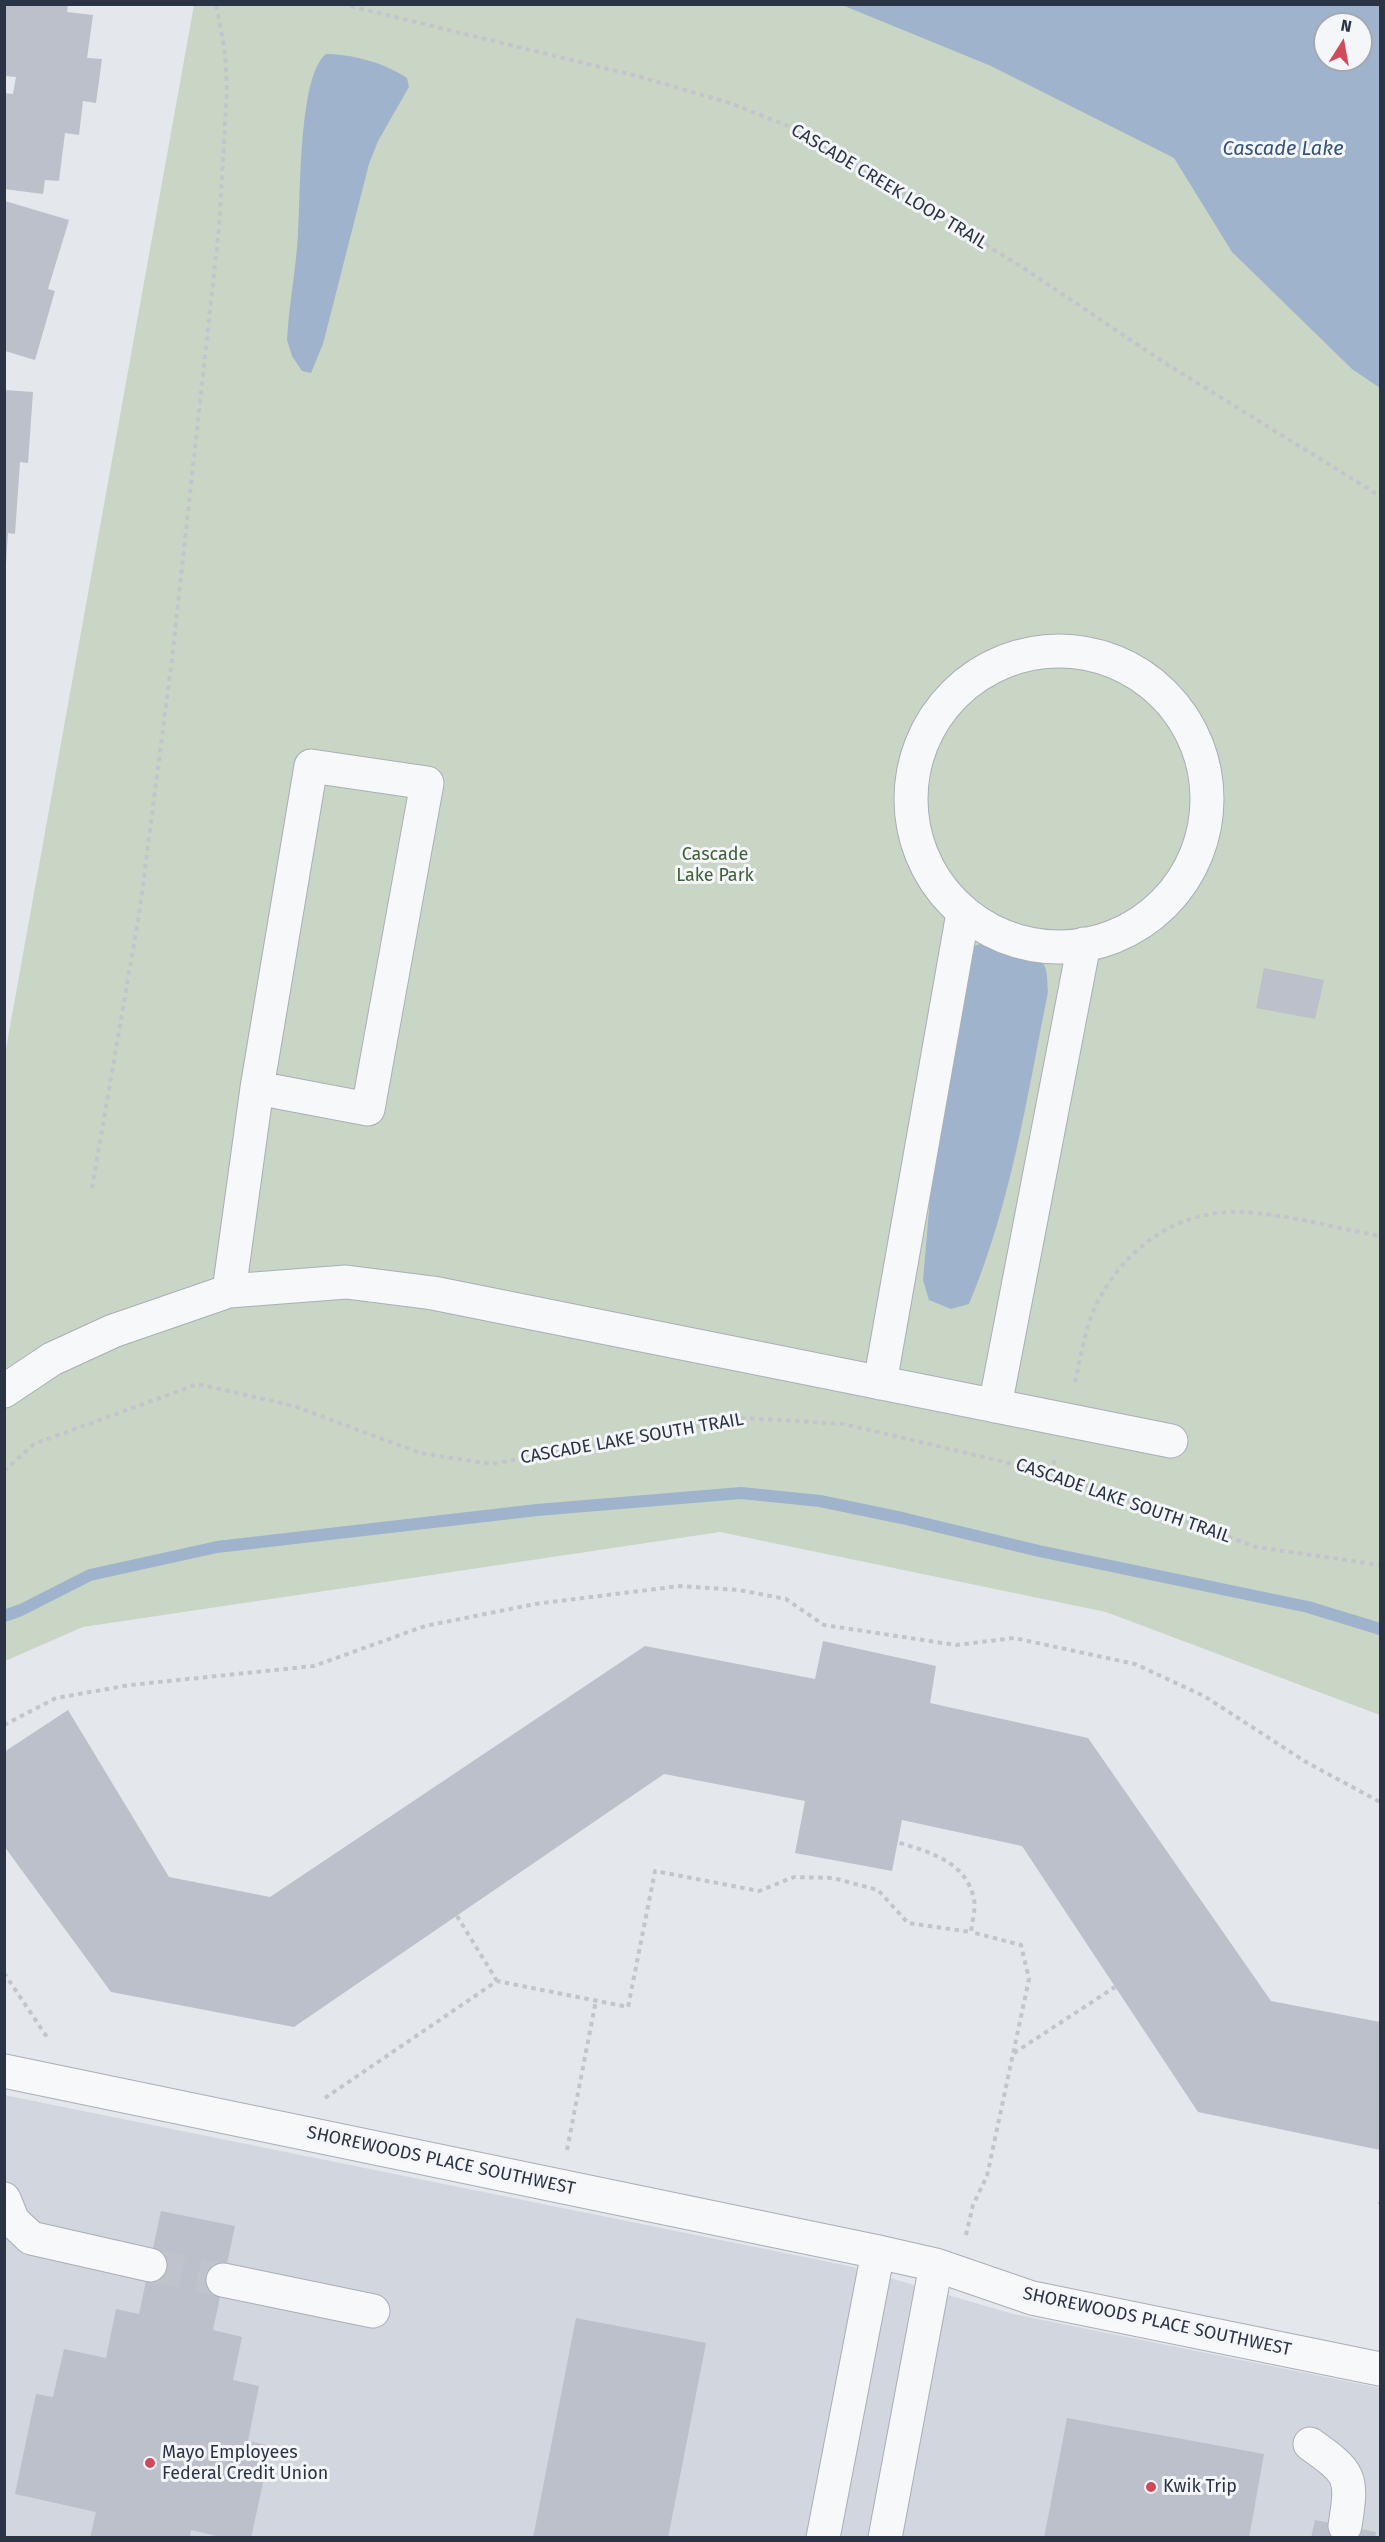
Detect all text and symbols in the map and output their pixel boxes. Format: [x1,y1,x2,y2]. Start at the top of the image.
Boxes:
north arrow [1313,12,1373,72]
text: N [1339,15,1353,36]
street label: CASCADE CREEK LOOP TRAIL [787,120,991,254]
water label: Cascade Lake [1223,137,1343,161]
park label: Cascade Lake Park [676,844,754,886]
street label: CASCADE LAKE SOUTH TRAIL [519,1409,745,1469]
street label: CASCADE LAKE SOUTH TRAIL [1013,1454,1233,1548]
street label: SHOREWOODS PLACE SOUTHWEST [305,2122,577,2200]
street label: SHOREWOODS PLACE SOUTHWEST [1021,2283,1293,2361]
place label: Mayo Employees Federal Credit Union [162,2442,328,2484]
marker: Mayo Employees Federal Credit Union [143,2456,157,2470]
place label: Kwik Trip [1163,2476,1237,2498]
marker: Kwik Trip [1144,2480,1158,2494]

